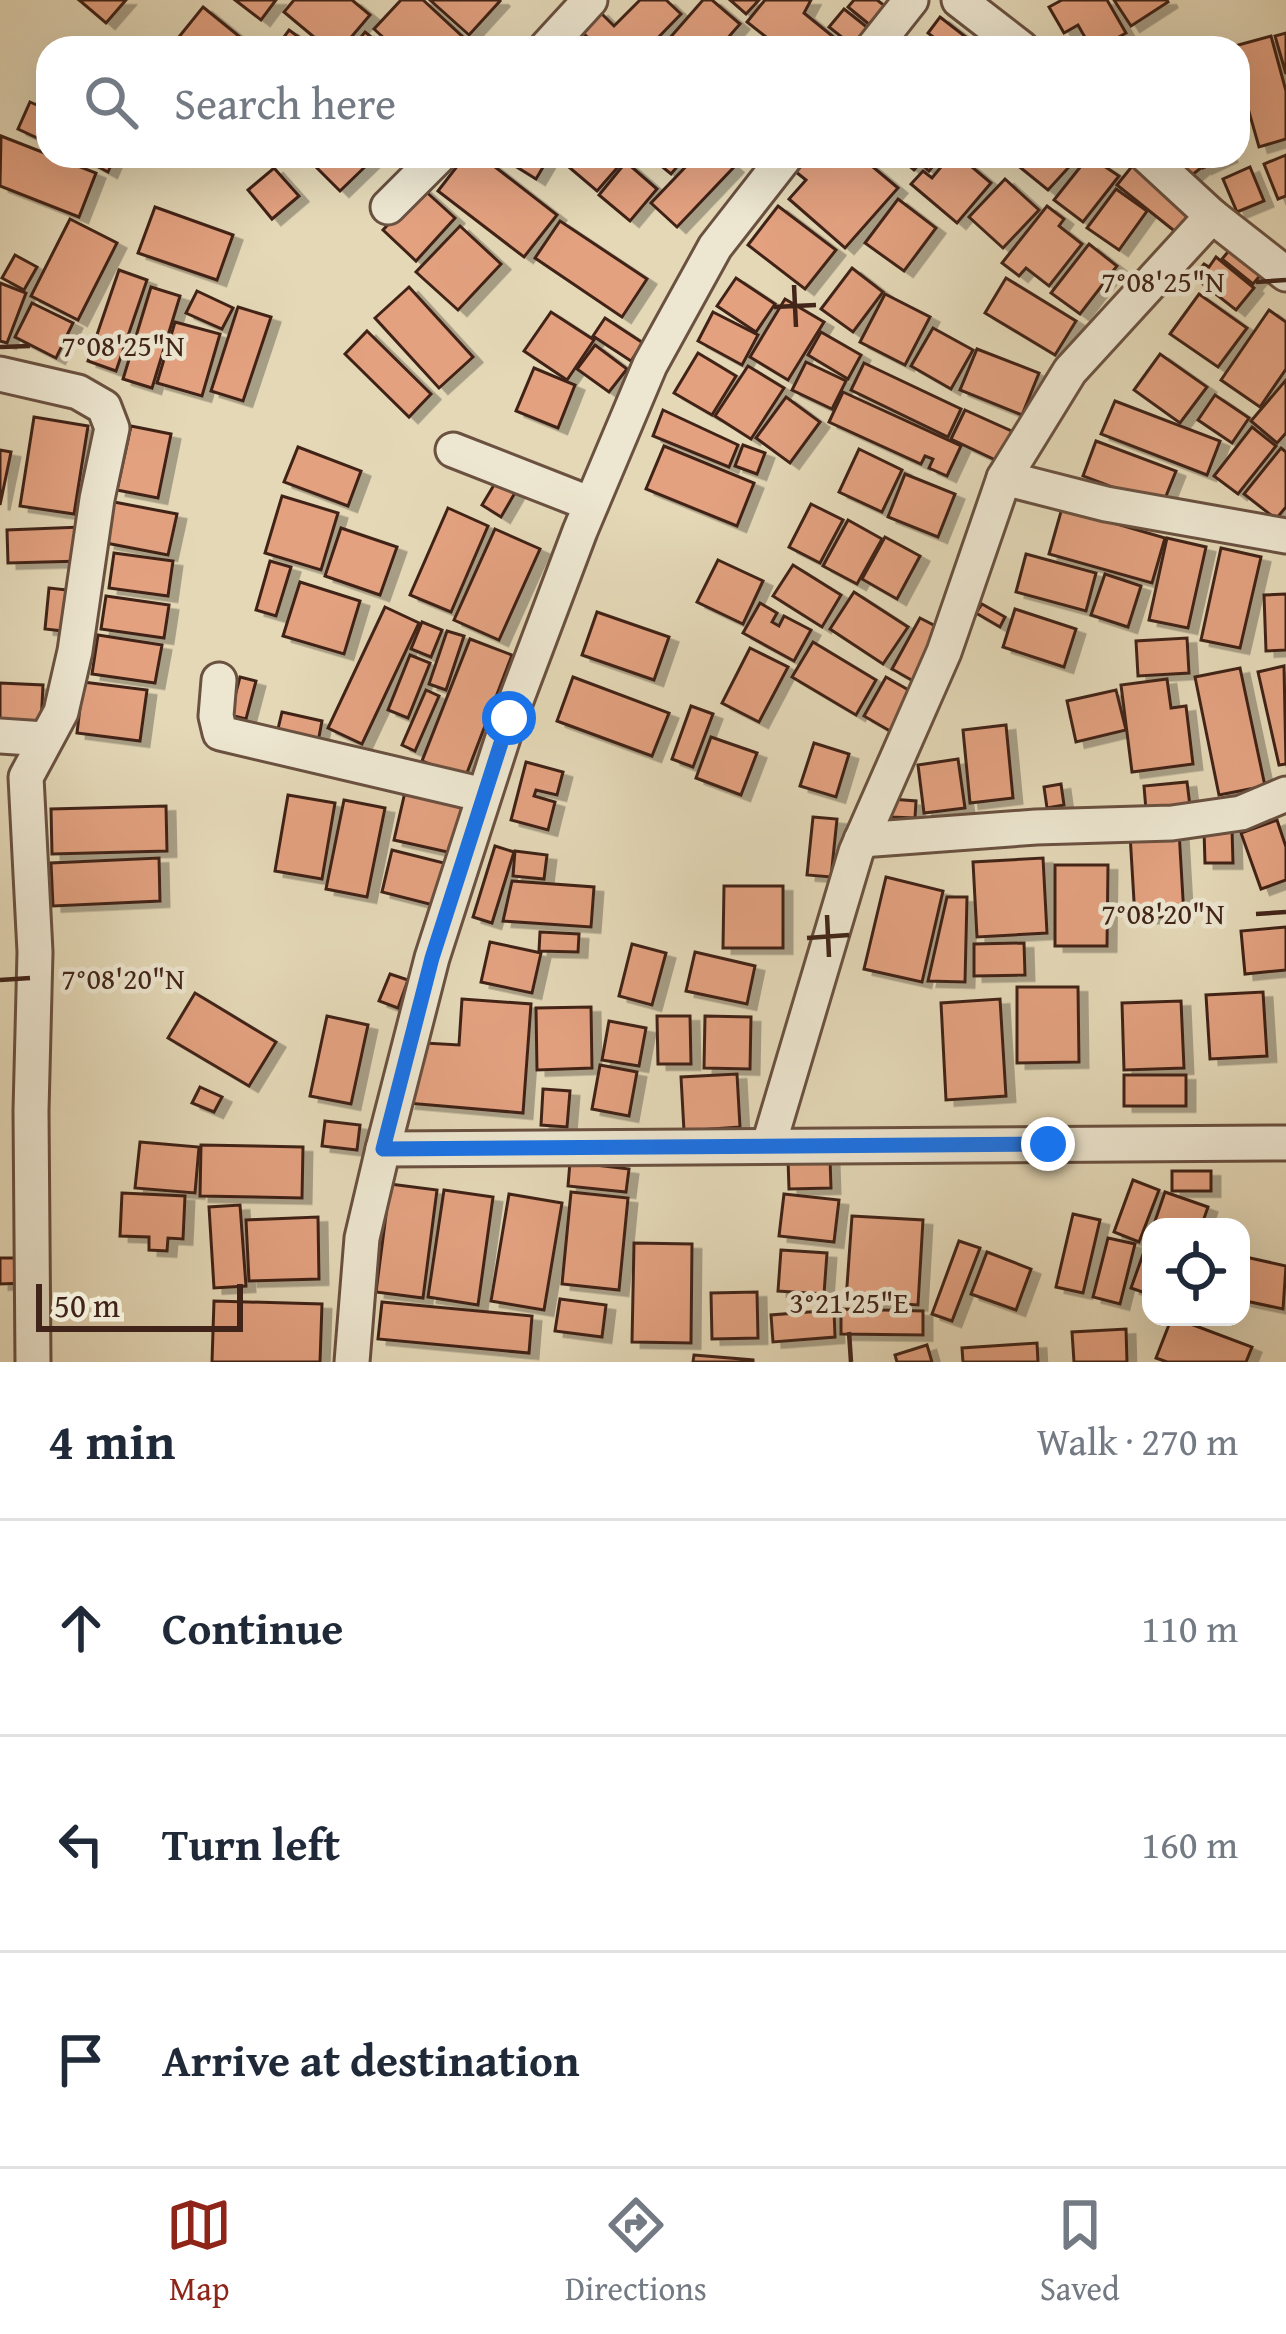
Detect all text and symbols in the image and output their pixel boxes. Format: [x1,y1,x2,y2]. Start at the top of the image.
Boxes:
search box [36,36,1250,168]
icon: search [78,69,144,135]
text: Search here [174,70,396,135]
text: 7°08'25"N [1101,259,1225,303]
text: 7°08'25"N [61,323,185,367]
route start [482,691,536,745]
text: 7°08'20"N [1101,891,1225,935]
text: 7°08'20"N [61,956,185,1000]
route end [1021,1117,1075,1171]
map controls [1142,1218,1250,1326]
button: locate [1142,1218,1250,1326]
scale bar [36,1278,243,1331]
text: 3°21'25"E [789,1280,909,1324]
text: 50 m [54,1281,120,1329]
text: 4 min [48,1403,175,1478]
text: Walk · 270 m [1037,1412,1238,1469]
icon: ahead [48,1595,114,1661]
text: Continue [162,1595,343,1660]
text: 110 m [1141,1599,1238,1656]
icon: left [48,1811,114,1877]
text: Turn left [162,1811,340,1876]
text: 160 m [1141,1815,1238,1872]
icon: arrive [48,2027,114,2093]
text: Arrive at destination [162,2027,580,2092]
tab: Map [166,2192,232,2312]
tab: Directions [565,2192,707,2312]
tab: Saved [1040,2192,1120,2312]

